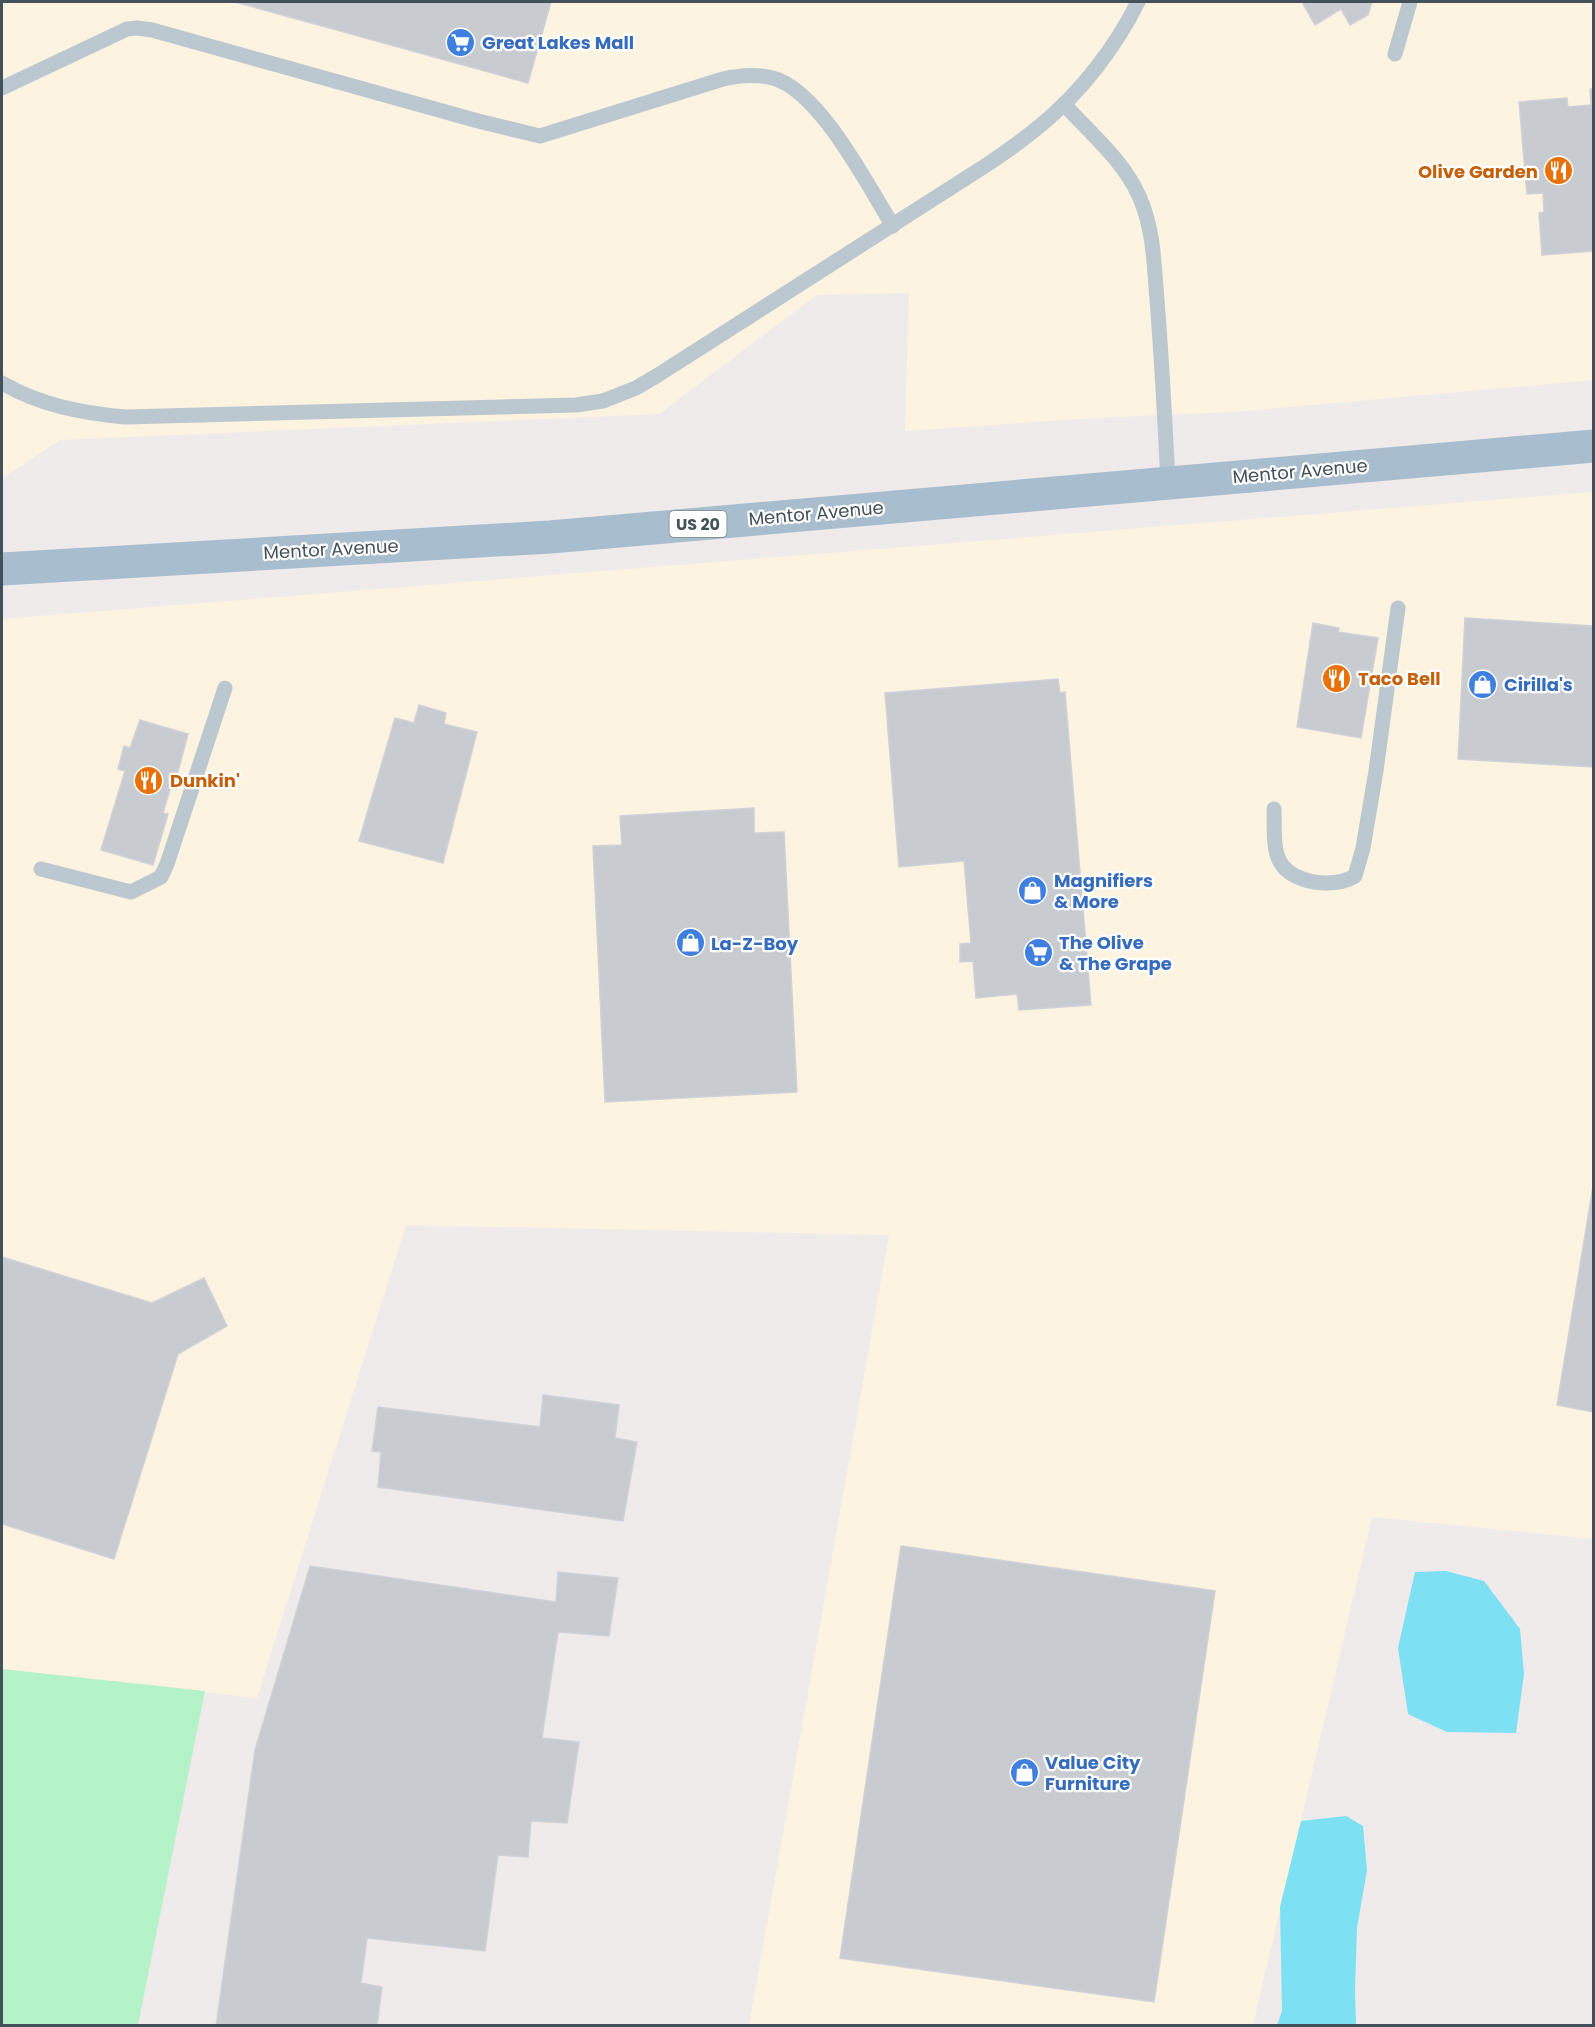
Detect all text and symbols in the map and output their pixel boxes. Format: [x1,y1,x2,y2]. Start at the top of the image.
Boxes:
supermarket icon: Great Lakes Mall [445,26,477,58]
place label: Great Lakes Mall [482,30,634,55]
restaurant icon: Olive Garden [1543,155,1575,187]
place label: Olive Garden [1418,159,1538,184]
street label: Mentor Avenue [1231,453,1369,489]
street label: Mentor Avenue [747,495,885,531]
road number: US 20 [670,511,726,537]
street label: Mentor Avenue [263,533,399,565]
restaurant icon: Taco Bell [1321,662,1353,694]
place label: Taco Bell [1358,666,1441,691]
shop icon: Cirilla's [1467,668,1499,700]
place label: Cirilla's [1504,672,1573,697]
restaurant icon: Dunkin' [133,764,165,796]
place label: Dunkin' [170,768,240,793]
place label: Magnifiers & More [1054,868,1153,914]
shop icon: Magnifiers & More [1017,874,1049,906]
shop icon: La-Z-Boy [674,927,706,959]
place label: The Olive & The Grape [1059,930,1172,976]
place label: La-Z-Boy [711,931,799,956]
supermarket icon: The Olive & The Grape [1022,936,1054,968]
place label: Value City Furniture [1045,1750,1141,1796]
shop icon: Value City Furniture [1008,1756,1040,1788]

